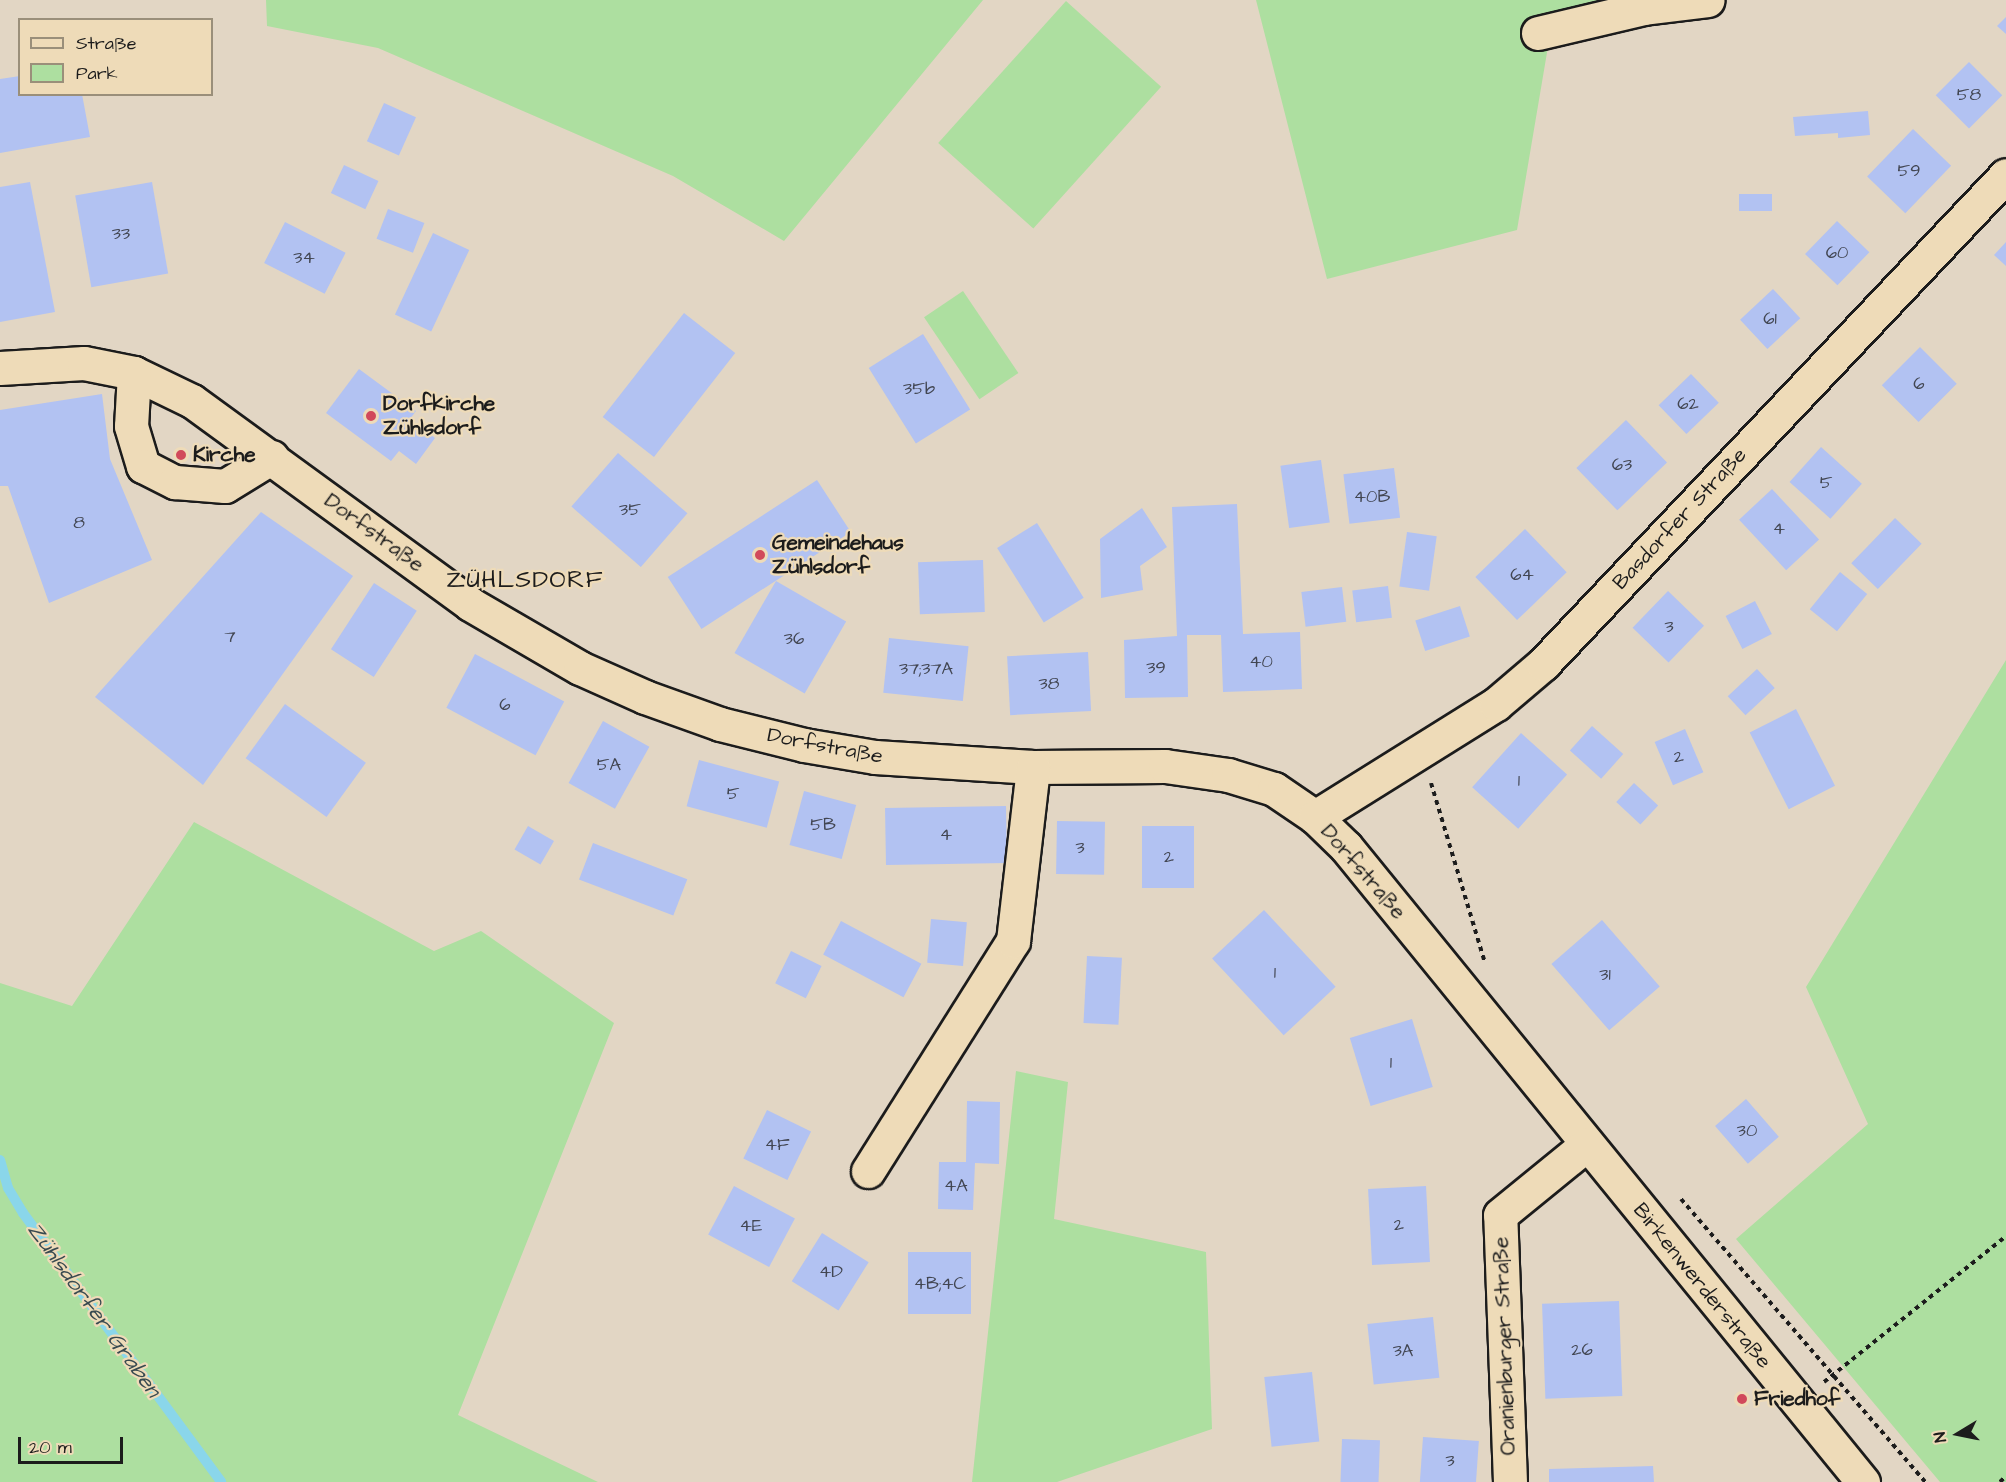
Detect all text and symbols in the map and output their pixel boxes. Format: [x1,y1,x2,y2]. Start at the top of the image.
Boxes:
legend [18,18,213,96]
text: Straße [76,31,136,56]
text: Park [76,61,118,86]
house number: 58 [1957,84,1981,106]
house number: 59 [1898,160,1920,182]
house number: 33 [112,223,130,245]
house number: 60 [1826,242,1848,264]
house number: 34 [293,247,315,269]
house number: 61 [1763,308,1777,330]
house number: 6 [1913,373,1925,395]
house number: 35b [903,378,935,400]
place label: Dorfkirche Zühlsdorf [383,391,495,441]
house number: 62 [1677,393,1699,415]
marker: Dorfkirche Zühlsdorf [364,409,378,423]
place label: Kirche [193,442,256,468]
street label: Basdorfer Straße [1608,443,1752,595]
marker: Kirche [174,448,188,462]
house number: 63 [1612,454,1632,476]
house number: 5 [1820,472,1832,494]
house number: 40B [1354,486,1390,508]
street label: Dorfstraße [319,488,429,578]
house number: 35 [619,499,641,521]
house number: 8 [73,512,85,534]
house number: 4 [1773,518,1785,540]
place label: Gemeindehaus Zühlsdorf [772,530,904,580]
marker: Gemeindehaus Zühlsdorf [753,548,767,562]
house number: 64 [1510,564,1534,586]
district label: ZÜHLSDORF [446,567,604,595]
house number: 3 [1664,616,1674,638]
house number: 7 [224,626,236,648]
house number: 36 [784,628,804,650]
house number: 40 [1249,651,1273,673]
house number: 39 [1146,657,1166,679]
house number: 37;37A [899,658,953,680]
house number: 38 [1039,673,1059,695]
house number: 6 [499,694,511,716]
street label: Dorfstraße [765,722,885,770]
house number: 2 [1674,746,1684,768]
house number: 5A [597,754,621,776]
house number: 1 [1518,770,1520,792]
house number: 5 [727,783,739,805]
house number: 5B [810,814,836,836]
street label: Dorfstraße [1315,820,1411,924]
house number: 4 [940,824,952,846]
house number: 3 [1075,837,1085,859]
house number: 2 [1164,846,1174,868]
house number: 1 [1274,962,1276,984]
house number: 31 [1599,964,1611,986]
house number: 1 [1390,1052,1392,1074]
house number: 30 [1737,1120,1757,1142]
house number: 4F [765,1134,789,1156]
house number: 4A [944,1175,968,1197]
street label: Birkenwerderstraße [1627,1198,1777,1374]
house number: 2 [1394,1214,1404,1236]
house number: 4E [740,1215,762,1237]
water label: Zühlsdorfer Graben [22,1218,166,1402]
street label: Oranienburger Straße [1489,1236,1521,1456]
house number: 4D [819,1261,843,1283]
house number: 4B;4C [914,1273,966,1295]
house number: 26 [1571,1339,1593,1361]
house number: 3A [1393,1340,1413,1362]
place label: Friedhof [1754,1386,1840,1412]
marker: Friedhof [1735,1392,1749,1406]
north arrow [1928,1404,1988,1464]
scale bar [21,1425,126,1463]
text: N [1929,1430,1952,1444]
text: 20 m [29,1435,72,1460]
house number: 3 [1445,1450,1455,1472]

